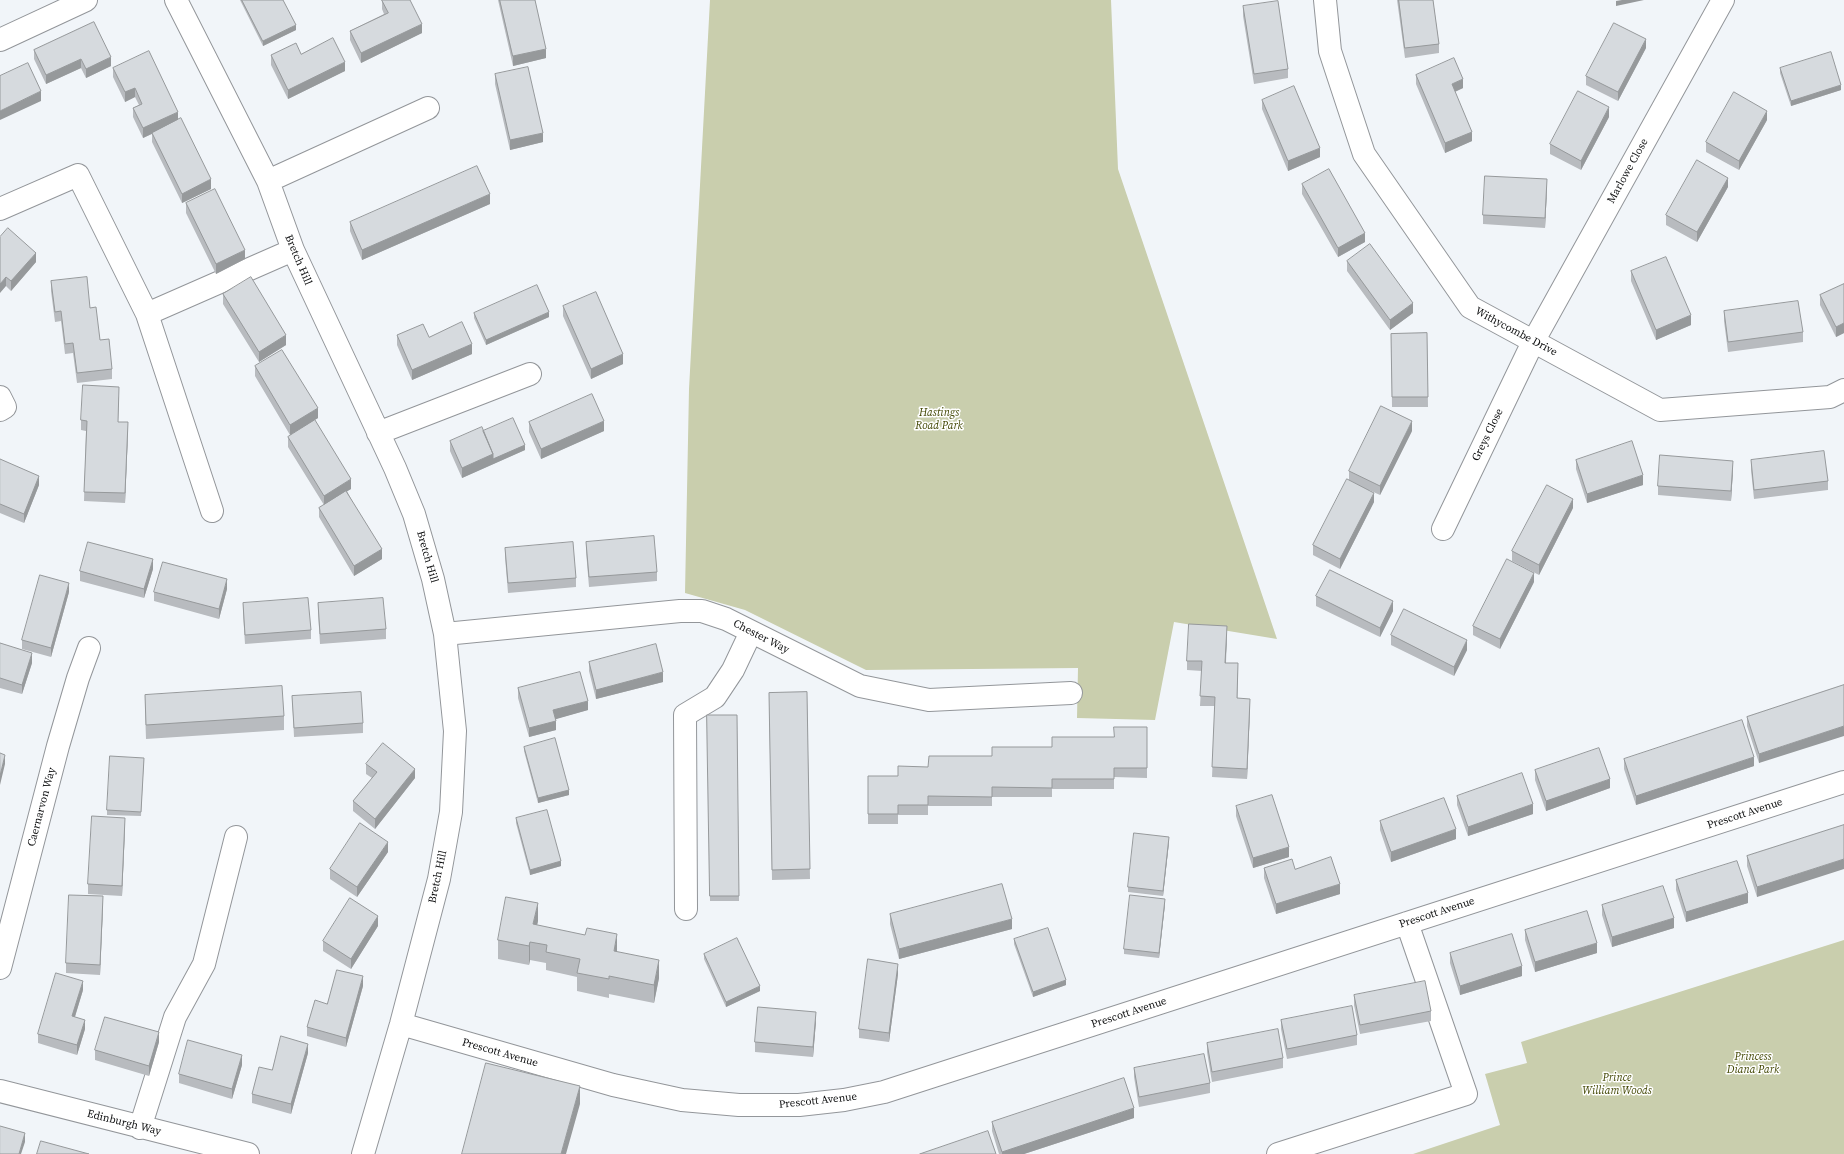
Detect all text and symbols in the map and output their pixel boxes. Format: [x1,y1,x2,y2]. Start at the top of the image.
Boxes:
street label: Marlowe Close [1605,136,1651,206]
street label: Bretch Hill [281,233,315,287]
street label: Withycombe Drive [1473,305,1559,359]
park label: Hastings Road Park [915,406,963,432]
street label: Greys Close [1470,406,1506,464]
street label: Bretch Hill [413,529,441,585]
street label: Chester Way [731,617,791,657]
street label: Caernarvon Way [25,766,59,848]
street label: Prescott Avenue [1706,796,1784,832]
street label: Bretch Hill [426,849,450,905]
street label: Prescott Avenue [1398,895,1476,931]
street label: Prescott Avenue [1090,995,1168,1031]
street label: Prescott Avenue [460,1036,540,1070]
park label: Princess Diana Park [1727,1050,1779,1076]
park label: Prince William Woods [1582,1071,1652,1097]
street label: Prescott Avenue [778,1090,858,1112]
street label: Edinburgh Way [86,1107,162,1139]

